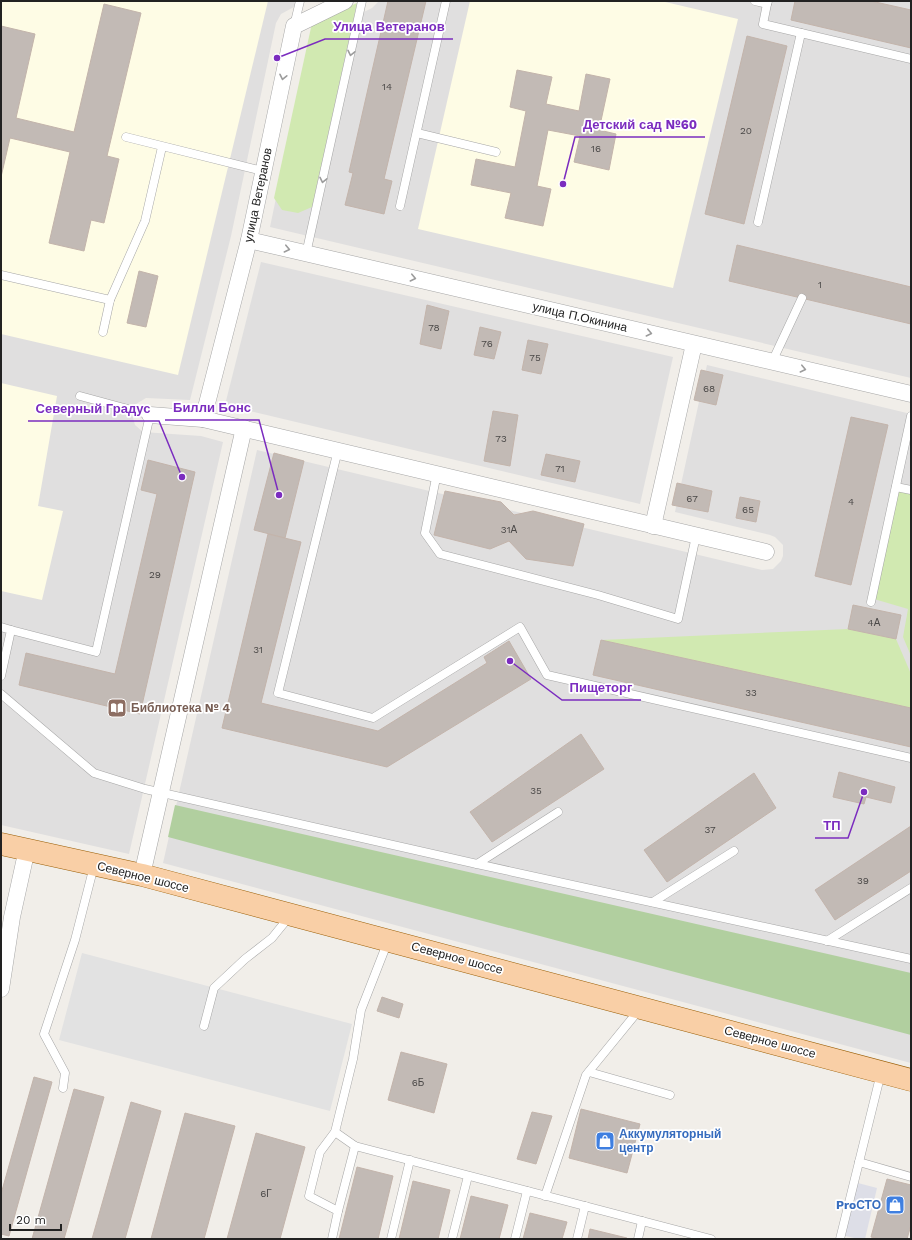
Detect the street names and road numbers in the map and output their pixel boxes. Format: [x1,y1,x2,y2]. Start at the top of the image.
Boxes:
street label: улица Ветеранов [241,146,275,244]
street label: улица П.Окинина [531,299,629,335]
street label: Северное шоссе [96,859,191,895]
street label: Северное шоссе [410,939,505,977]
street label: Северное шоссе [723,1023,818,1061]

